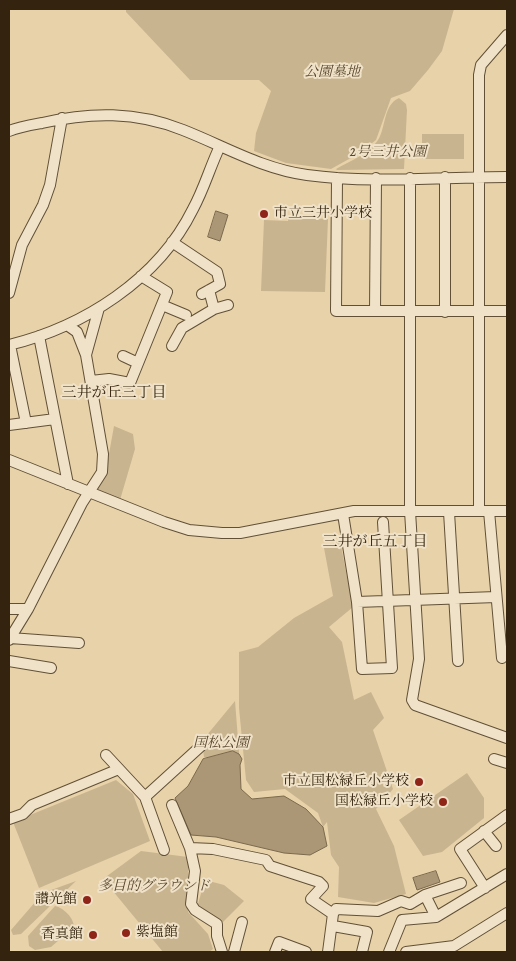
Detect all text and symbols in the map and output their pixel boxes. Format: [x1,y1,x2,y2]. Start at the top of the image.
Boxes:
park label: 公園墓地 [304,65,360,81]
park label: 2号三井公園 [350,145,426,161]
place label: 市立三井小学校 [274,206,372,222]
marker: 市立三井小学校 [258,208,270,220]
district label: 三井が丘三丁目 [62,384,166,402]
district label: 三井が丘五丁目 [323,533,427,551]
park label: 国松公園 [193,736,249,752]
place label: 市立国松緑丘小学校 [283,774,409,790]
marker: 市立国松緑丘小学校 [413,776,425,788]
place label: 国松緑丘小学校 [335,794,433,810]
marker: 国松緑丘小学校 [437,796,449,808]
park label: 多目的グラウンド [98,879,210,895]
place label: 讃光館 [35,892,77,908]
marker: 讃光館 [81,894,93,906]
place label: 紫塩館 [136,925,178,941]
place label: 香真館 [41,927,83,943]
marker: 紫塩館 [120,927,132,939]
marker: 香真館 [87,929,99,941]

